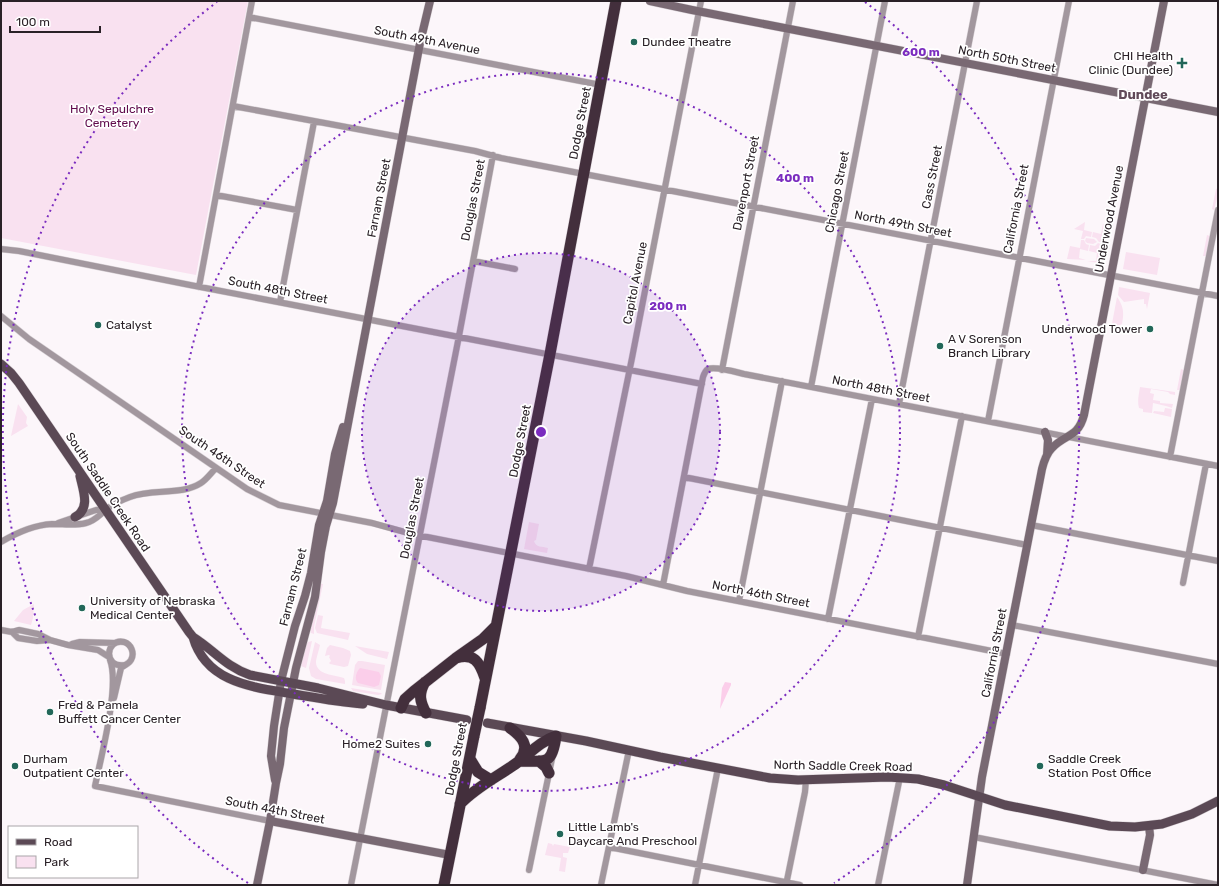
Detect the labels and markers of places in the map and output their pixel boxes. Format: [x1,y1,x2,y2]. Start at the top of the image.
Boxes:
place label: Dundee Theatre [642,35,731,49]
marker: Dundee Theatre [629,37,639,47]
place label: CHI Health Clinic (Dundee) [1088,49,1173,77]
marker: CHI Health Clinic (Dundee) [1176,57,1188,69]
place label: Catalyst [106,318,152,332]
marker: Catalyst [93,320,103,330]
place label: Underwood Tower [1042,322,1142,336]
marker: Underwood Tower [1145,324,1155,334]
place label: A V Sorenson Branch Library [948,332,1031,360]
marker: A V Sorenson Branch Library [935,341,945,351]
centre of rings [534,425,548,439]
place label: University of Nebraska Medical Center [90,594,215,622]
marker: University of Nebraska Medical Center [77,603,87,613]
place label: Fred & Pamela Buffett Cancer Center [58,698,181,726]
marker: Fred & Pamela Buffett Cancer Center [45,707,55,717]
place label: Home2 Suites [342,737,420,751]
marker: Home2 Suites [423,739,433,749]
place label: Durham Outpatient Center [23,752,124,780]
place label: Saddle Creek Station Post Office [1048,752,1152,780]
marker: Durham Outpatient Center [10,761,20,771]
marker: Saddle Creek Station Post Office [1035,761,1045,771]
place label: Little Lamb's Daycare And Preschool [568,820,697,848]
marker: Little Lamb's Daycare And Preschool [555,829,565,839]

